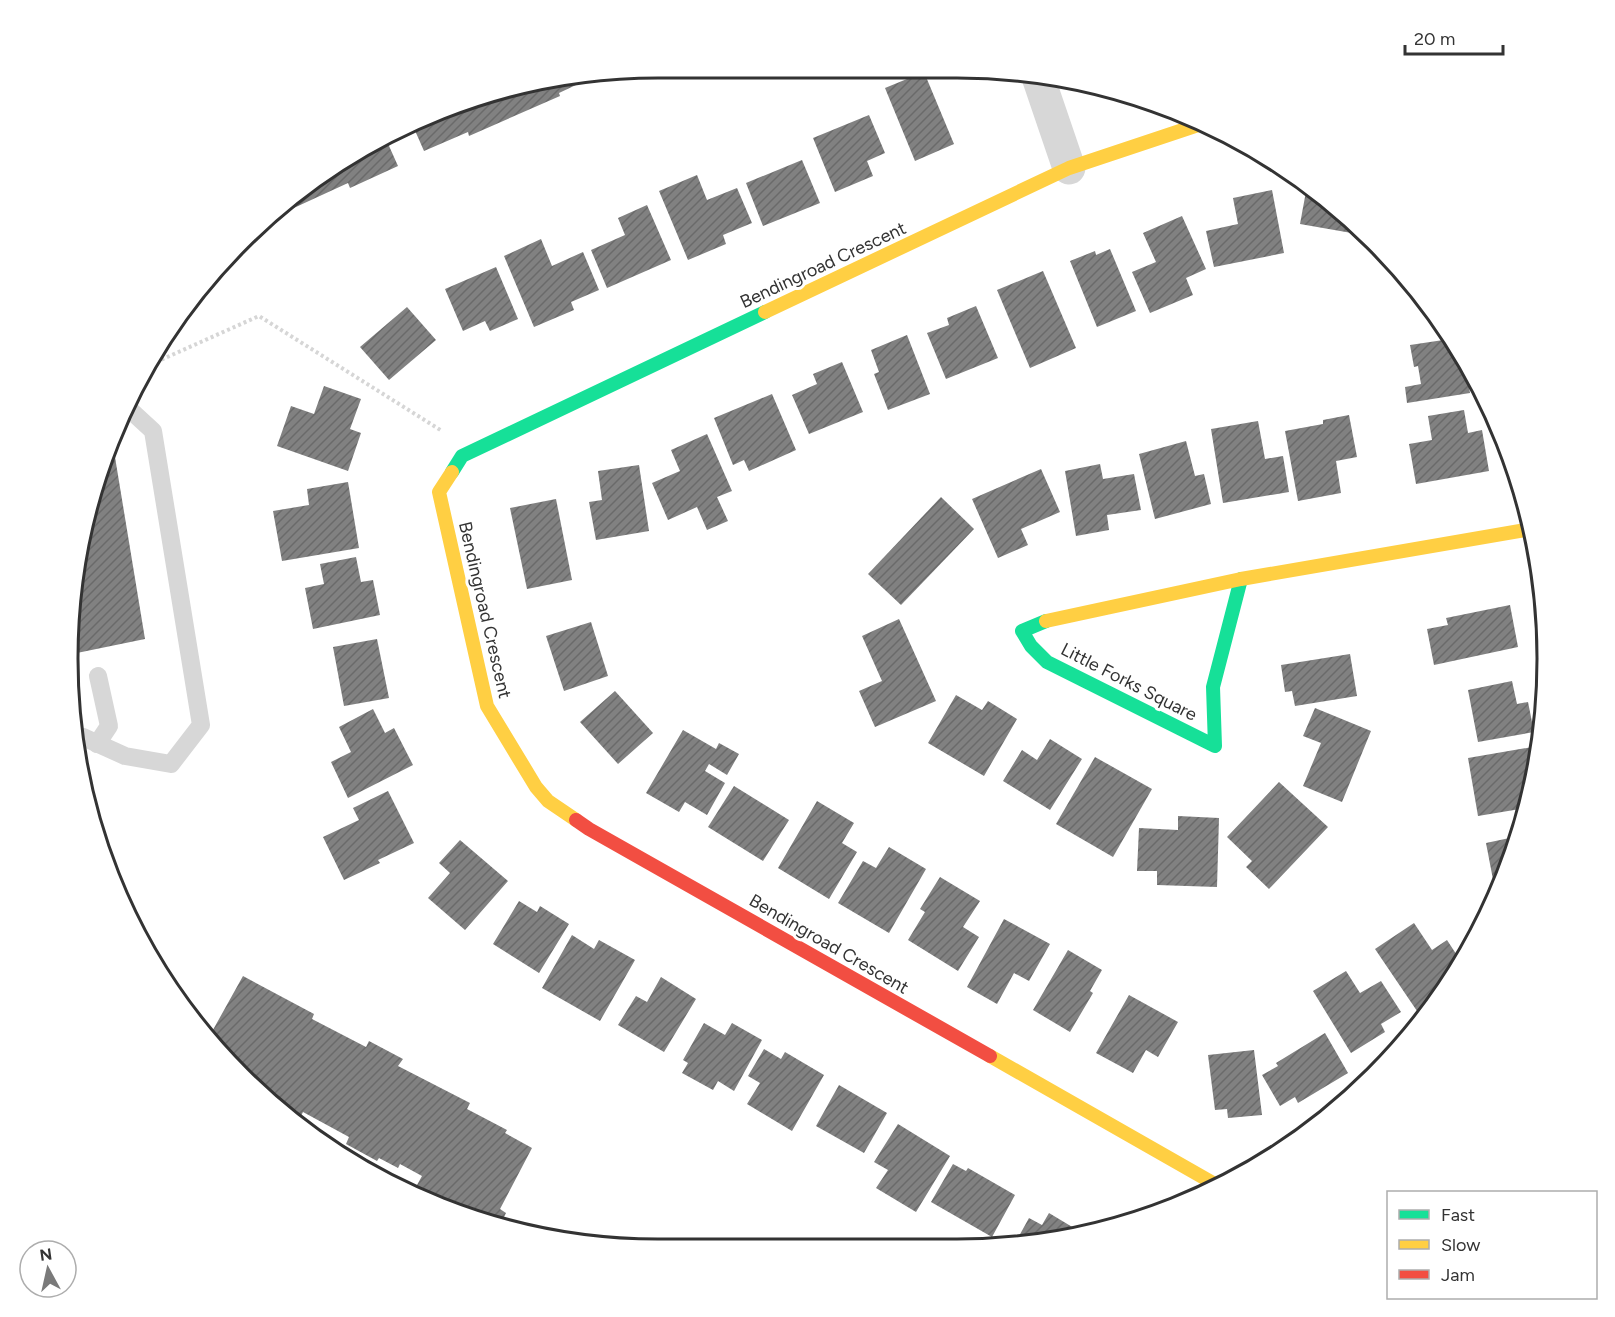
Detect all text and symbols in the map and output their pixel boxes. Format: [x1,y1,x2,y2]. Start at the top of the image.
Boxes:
scale bar [1405,18,1502,56]
text: 20 m [1414,28,1455,50]
street label: Bendingroad Crescent [737,217,910,313]
street label: Bendingroad Crescent [454,520,516,701]
street label: Little Forks Square [1057,638,1201,726]
street label: Bendingroad Crescent [745,889,913,999]
legend [1387,1191,1597,1299]
text: Fast [1441,1204,1475,1226]
text: Slow [1441,1234,1480,1256]
north arrow [18,1239,78,1299]
text: N [39,1244,53,1265]
text: Jam [1441,1264,1475,1286]

